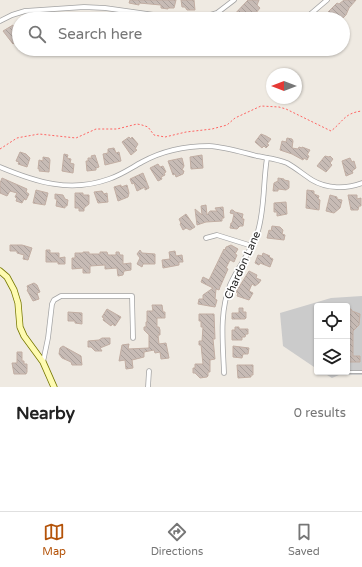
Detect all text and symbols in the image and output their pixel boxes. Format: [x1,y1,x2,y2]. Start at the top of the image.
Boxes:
search box [12,12,350,56]
icon: search [26,23,48,45]
text: Search here [58,25,142,43]
north arrow [266,68,302,104]
street label: Chardon Lane [222,229,263,301]
map controls [314,303,350,375]
button: locate [314,303,350,339]
button: layers [314,339,350,375]
text: Nearby [16,403,75,424]
text: 0 results [294,405,346,421]
tab: Map [42,521,66,558]
tab: Directions [151,521,203,558]
tab: Saved [288,521,320,558]

